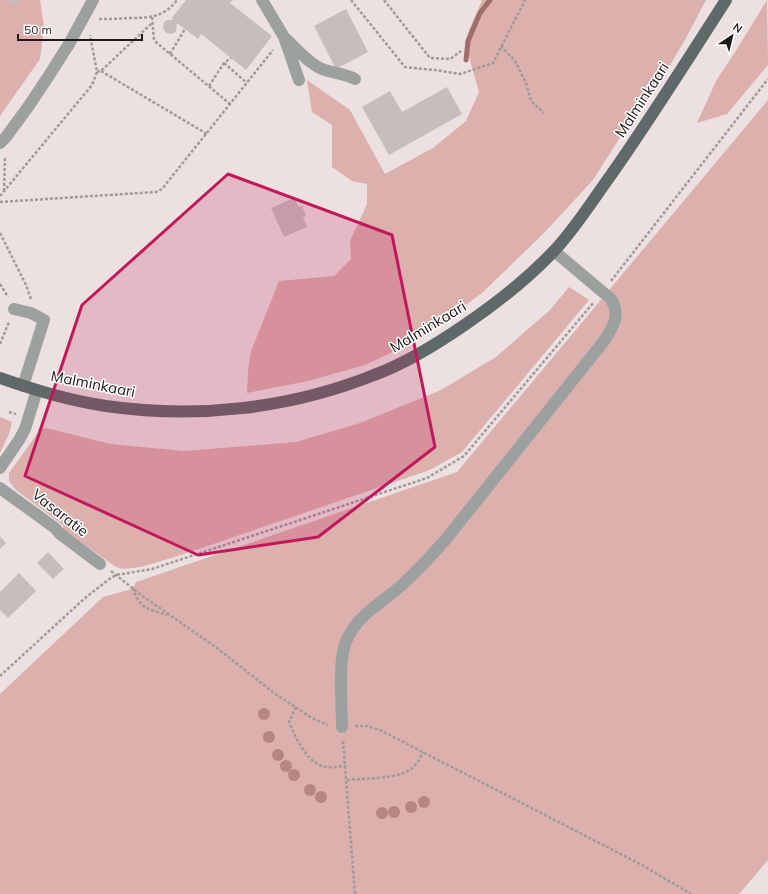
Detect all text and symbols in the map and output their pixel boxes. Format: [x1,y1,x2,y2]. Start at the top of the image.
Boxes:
scale bar [18,16,142,42]
north arrow [712,16,752,56]
text: N [730,20,745,36]
text: 50 m [24,22,52,37]
street label: Malminkaari [610,59,673,141]
street label: Malminkaari [386,296,469,357]
street label: Malminkaari [49,366,137,401]
street label: Vasaratie [28,485,92,541]

